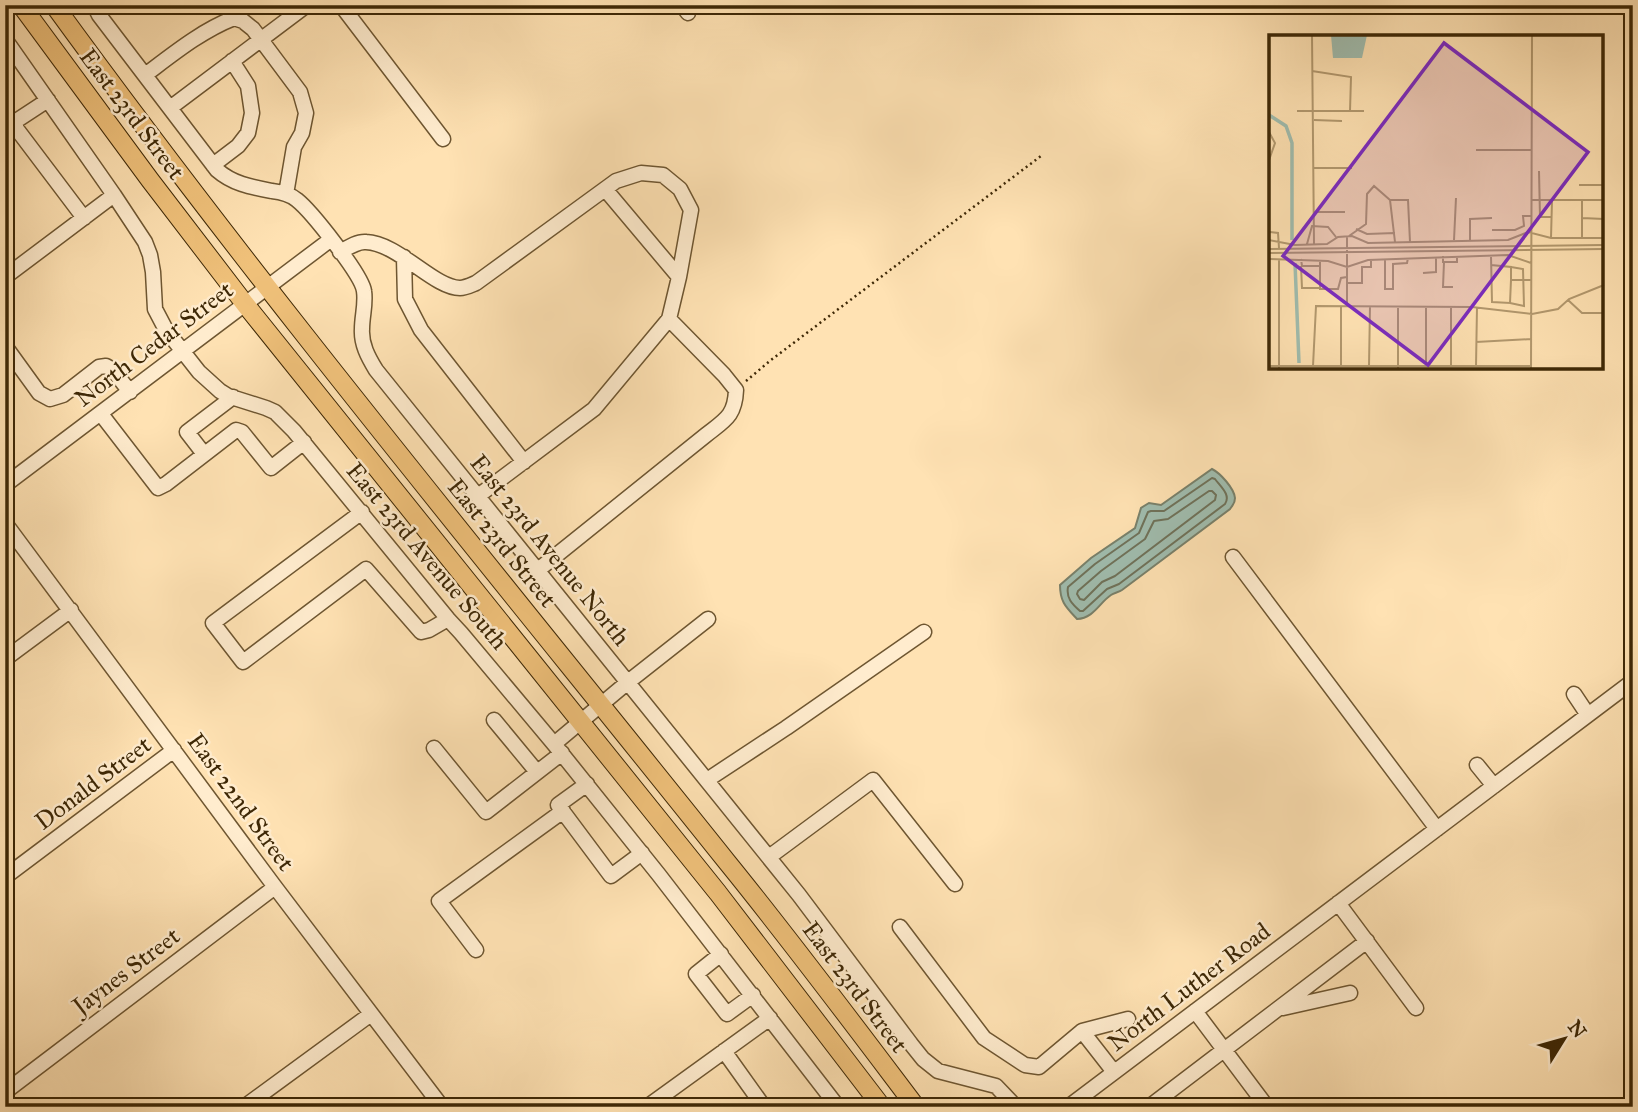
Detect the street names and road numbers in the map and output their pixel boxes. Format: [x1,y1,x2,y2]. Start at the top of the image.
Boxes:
street label: East 23rd Street [73,42,191,186]
street label: North Cedar Street [69,274,239,413]
street label: East 23rd Avenue North [464,448,636,652]
street label: East 23rd Avenue South [340,456,514,656]
street label: East 23rd Street [441,473,563,614]
street label: East 22nd Street [181,727,301,877]
street label: Donald Street [29,729,157,836]
street label: East 23rd Street [796,915,914,1059]
street label: North Luther Road [1102,916,1276,1058]
street label: Jaynes Street [64,921,186,1023]

